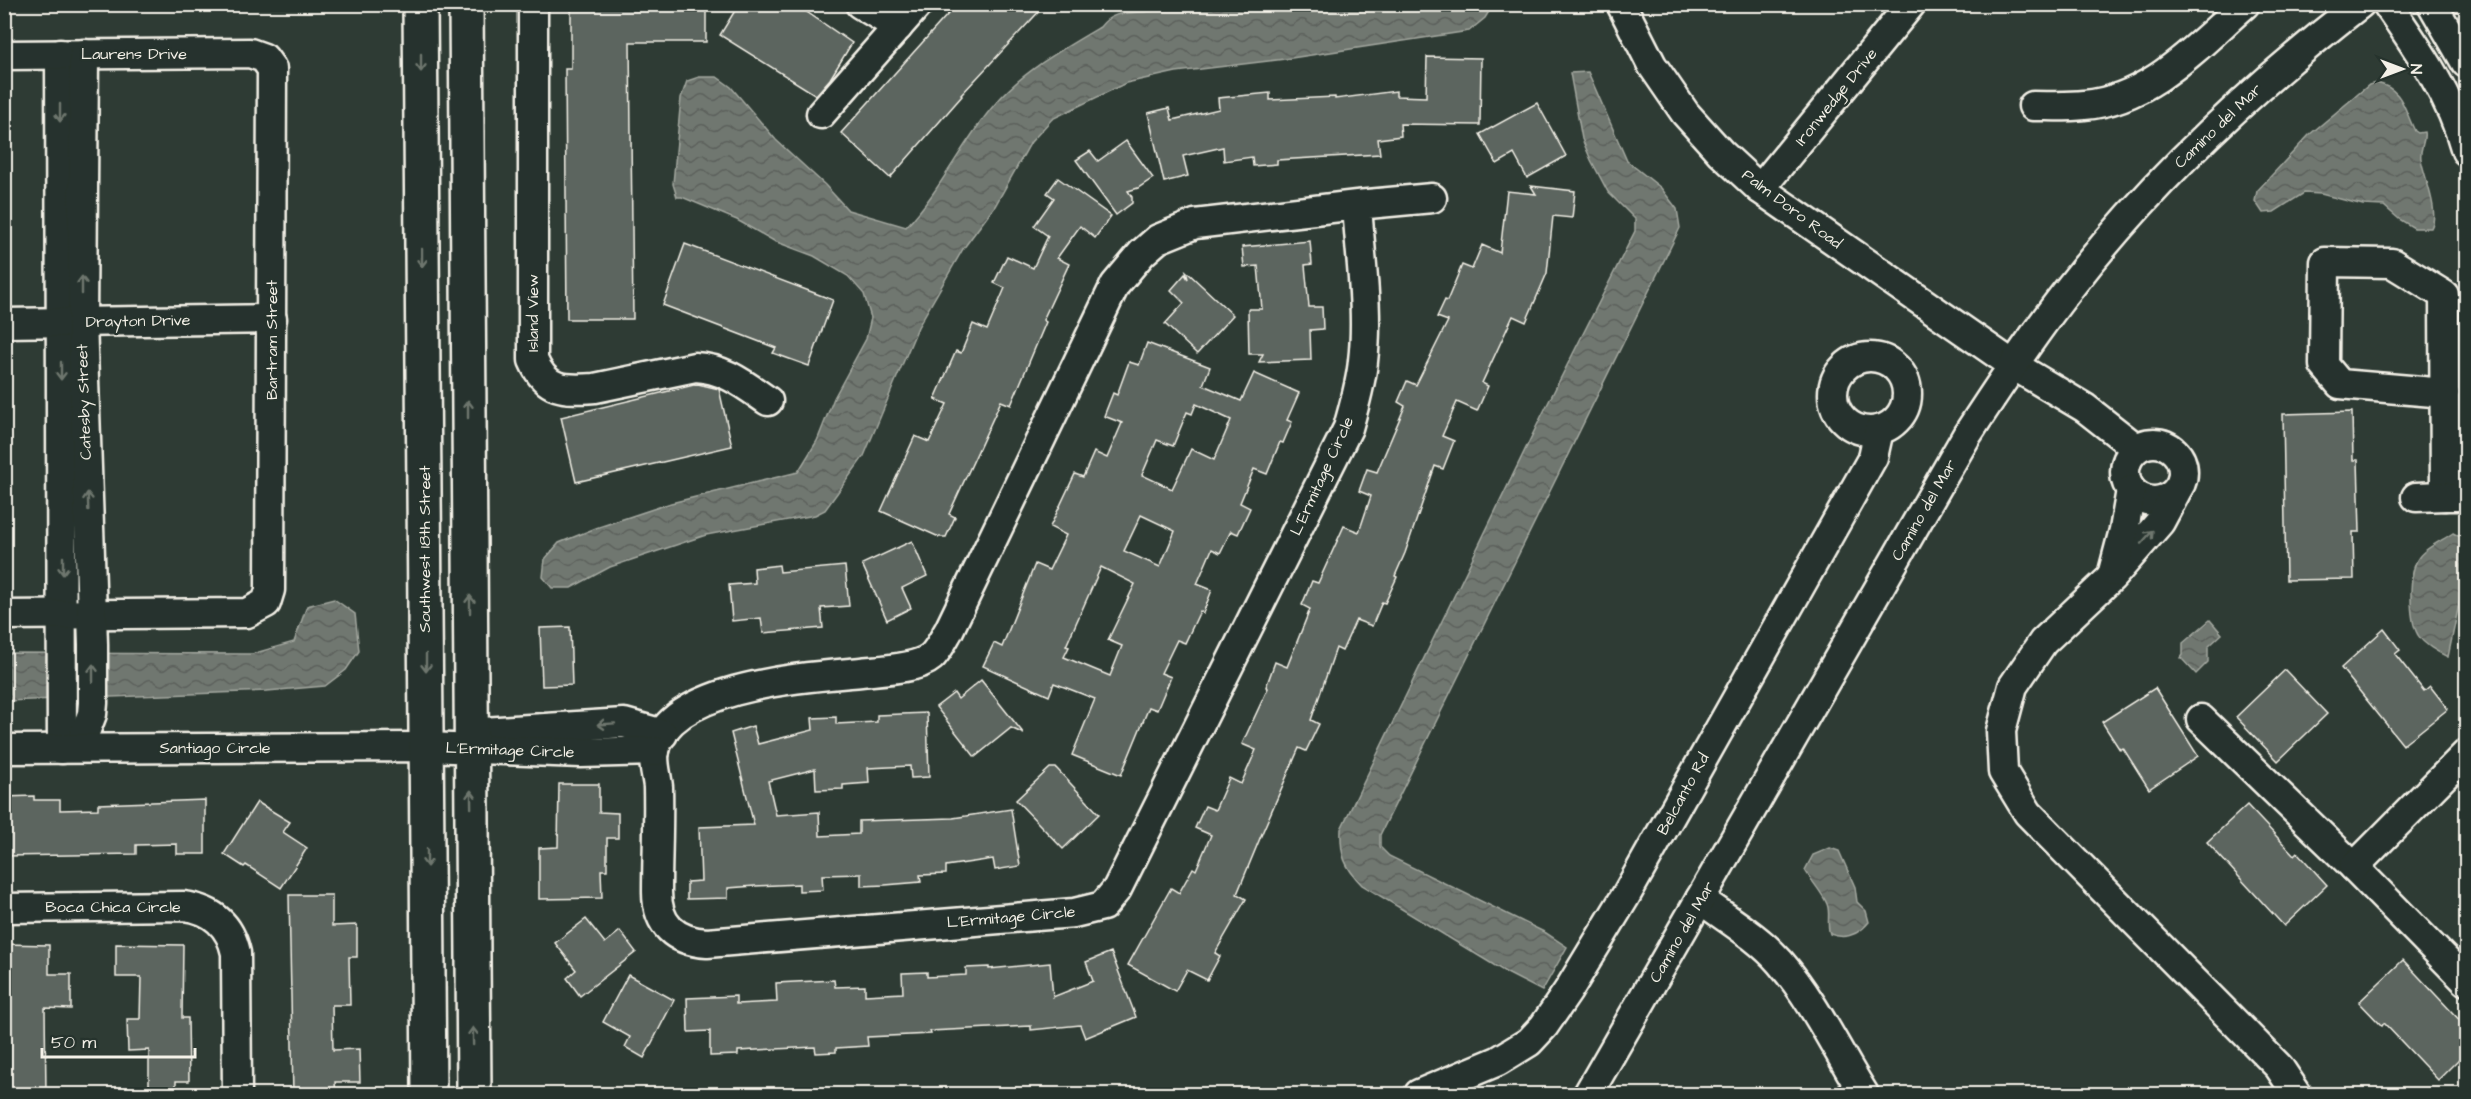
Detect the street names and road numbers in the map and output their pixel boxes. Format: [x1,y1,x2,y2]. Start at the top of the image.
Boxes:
street label: Laurens Drive [81,43,187,65]
street label: Ironwedge Drive [1790,43,1883,151]
street label: Camino del Mar [2169,78,2267,173]
street label: Palm Doro Road [1737,164,1847,254]
street label: Island View [522,274,544,352]
street label: Bartram Street [261,279,283,400]
street label: Drayton Drive [86,309,191,334]
street label: Catesby Street [71,343,98,460]
street label: L'Ermitage Circle [1285,413,1360,539]
street label: Camino del Mar [1886,455,1962,565]
street label: Southwest 18th Street [414,465,436,632]
street label: Santiago Circle [160,737,271,760]
street label: L'Ermitage Circle [445,737,575,764]
street label: Belcanto Rd [1651,749,1715,839]
street label: Camino del Mar [1644,877,1720,987]
street label: Boca Chica Circle [45,896,181,918]
street label: L'Ermitage Circle [946,900,1076,935]

